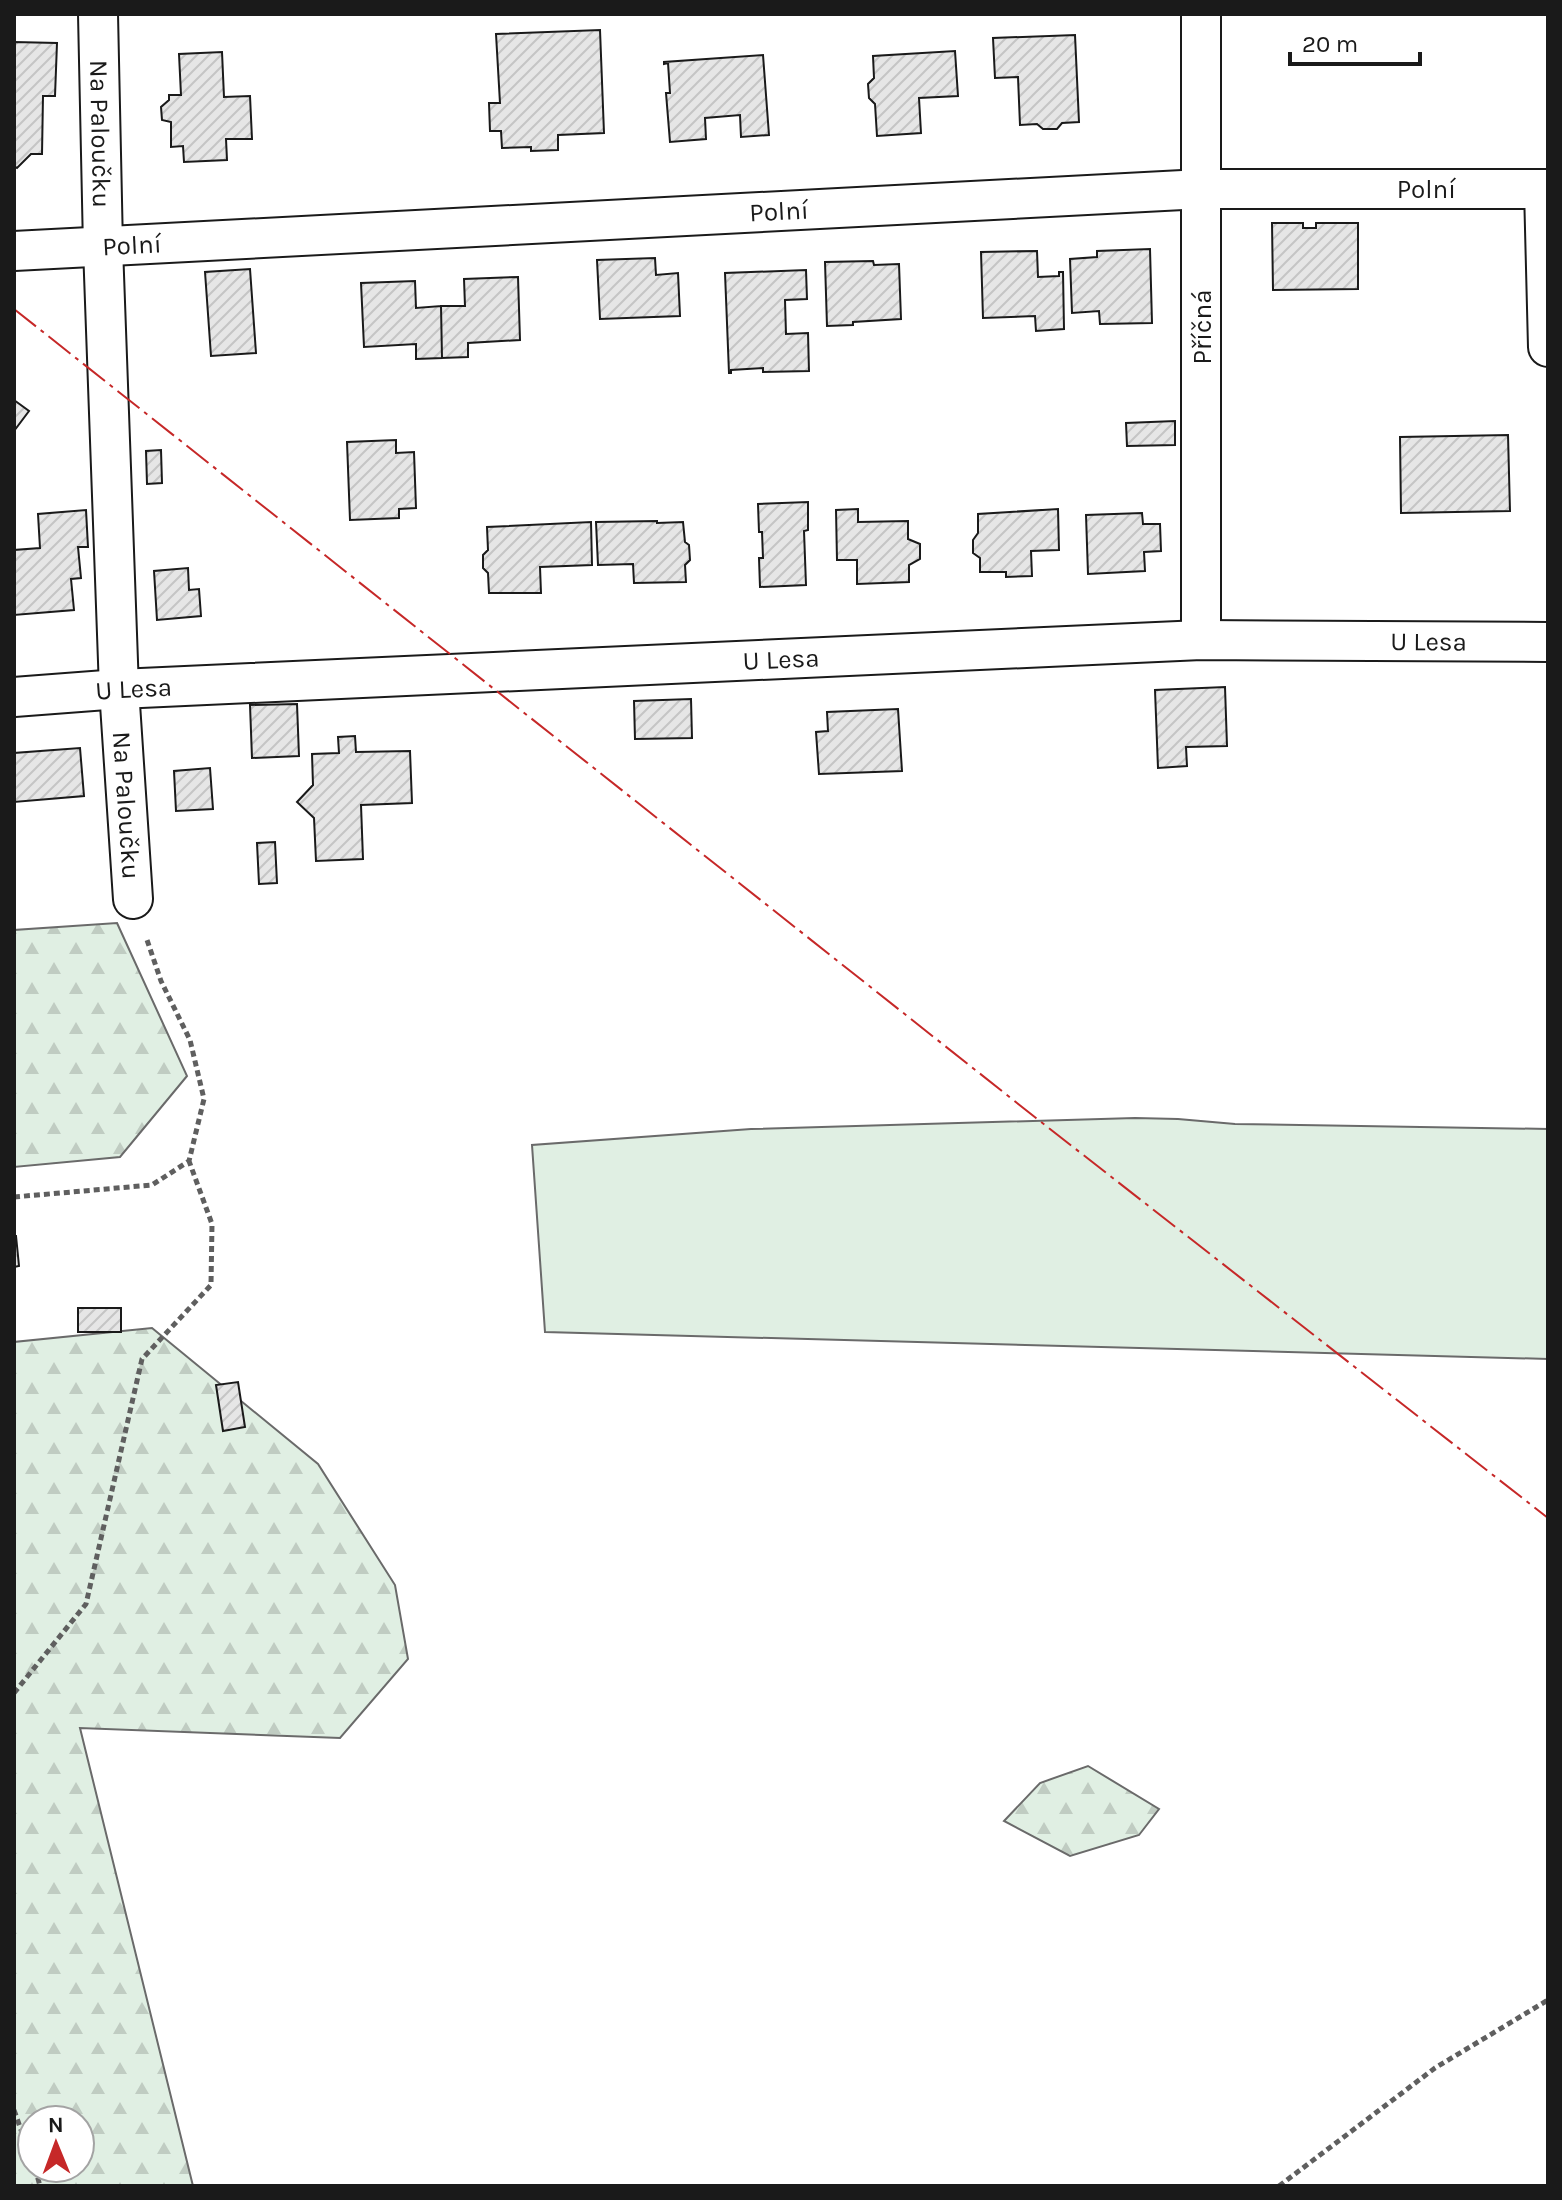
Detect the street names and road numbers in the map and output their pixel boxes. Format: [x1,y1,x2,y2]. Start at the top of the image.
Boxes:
street label: Na Paloučku [83,60,117,208]
street label: Polní [1397,174,1456,205]
street label: Polní [749,195,810,229]
street label: Polní [101,228,163,262]
street label: Příčná [1187,290,1218,364]
street label: U Lesa [1390,626,1467,658]
street label: U Lesa [742,642,820,677]
street label: U Lesa [94,672,173,707]
street label: Na Paloučku [106,731,147,880]

